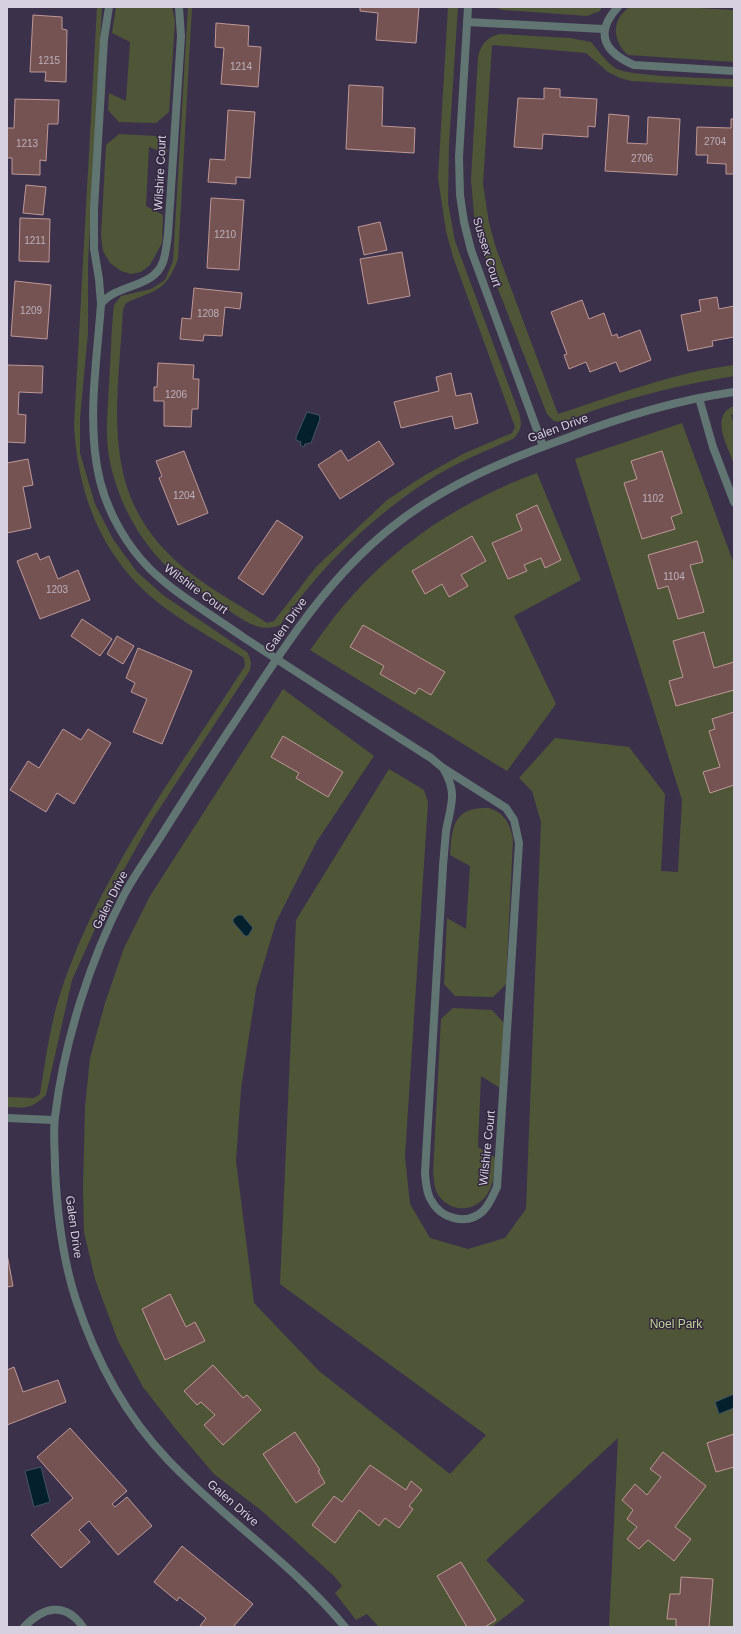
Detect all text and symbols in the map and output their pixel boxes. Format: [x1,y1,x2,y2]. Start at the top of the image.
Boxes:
house number: 1215 [38,55,61,66]
house number: 1214 [230,61,253,72]
street label: Wilshire Court [151,134,169,211]
house number: 2704 [704,136,727,147]
house number: 1213 [16,138,39,149]
house number: 2706 [631,153,654,164]
street label: Sussex Court [470,216,504,289]
house number: 1210 [214,229,237,240]
house number: 1211 [24,235,46,246]
house number: 1209 [20,305,43,316]
house number: 1208 [197,308,220,319]
house number: 1206 [165,389,188,400]
street label: Galen Drive [526,410,590,445]
house number: 1204 [173,490,196,501]
house number: 1102 [642,493,664,504]
street label: Wilshire Court [161,561,231,617]
house number: 1104 [663,571,685,582]
house number: 1203 [46,584,69,595]
street label: Galen Drive [262,595,310,655]
street label: Galen Drive [89,868,131,931]
street label: Wilshire Court [476,1109,498,1186]
street label: Galen Drive [63,1195,85,1260]
park label: Noel Park [650,1317,703,1331]
street label: Galen Drive [204,1477,262,1529]

